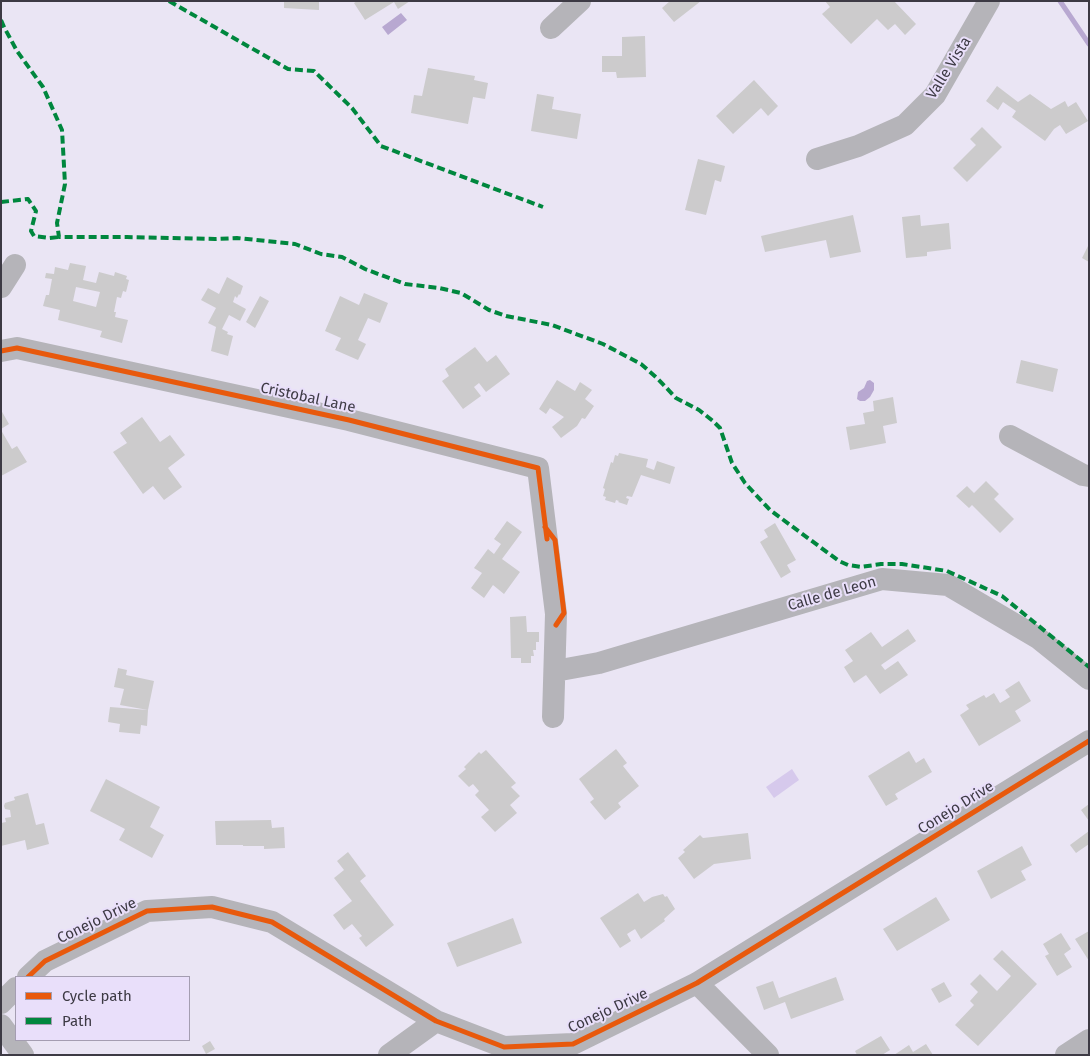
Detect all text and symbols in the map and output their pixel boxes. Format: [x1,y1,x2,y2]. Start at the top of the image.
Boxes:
street label: Valle Vista [923,34,975,102]
street label: Cristobal Lane [259,379,357,417]
street label: Calle de Leon [786,573,878,615]
street label: Conejo Drive [915,778,997,838]
street label: Conejo Drive [54,894,140,948]
legend [15,976,190,1041]
street label: Conejo Drive [565,985,651,1037]
text: Cycle path [62,987,132,1005]
text: Path [62,1012,92,1030]

